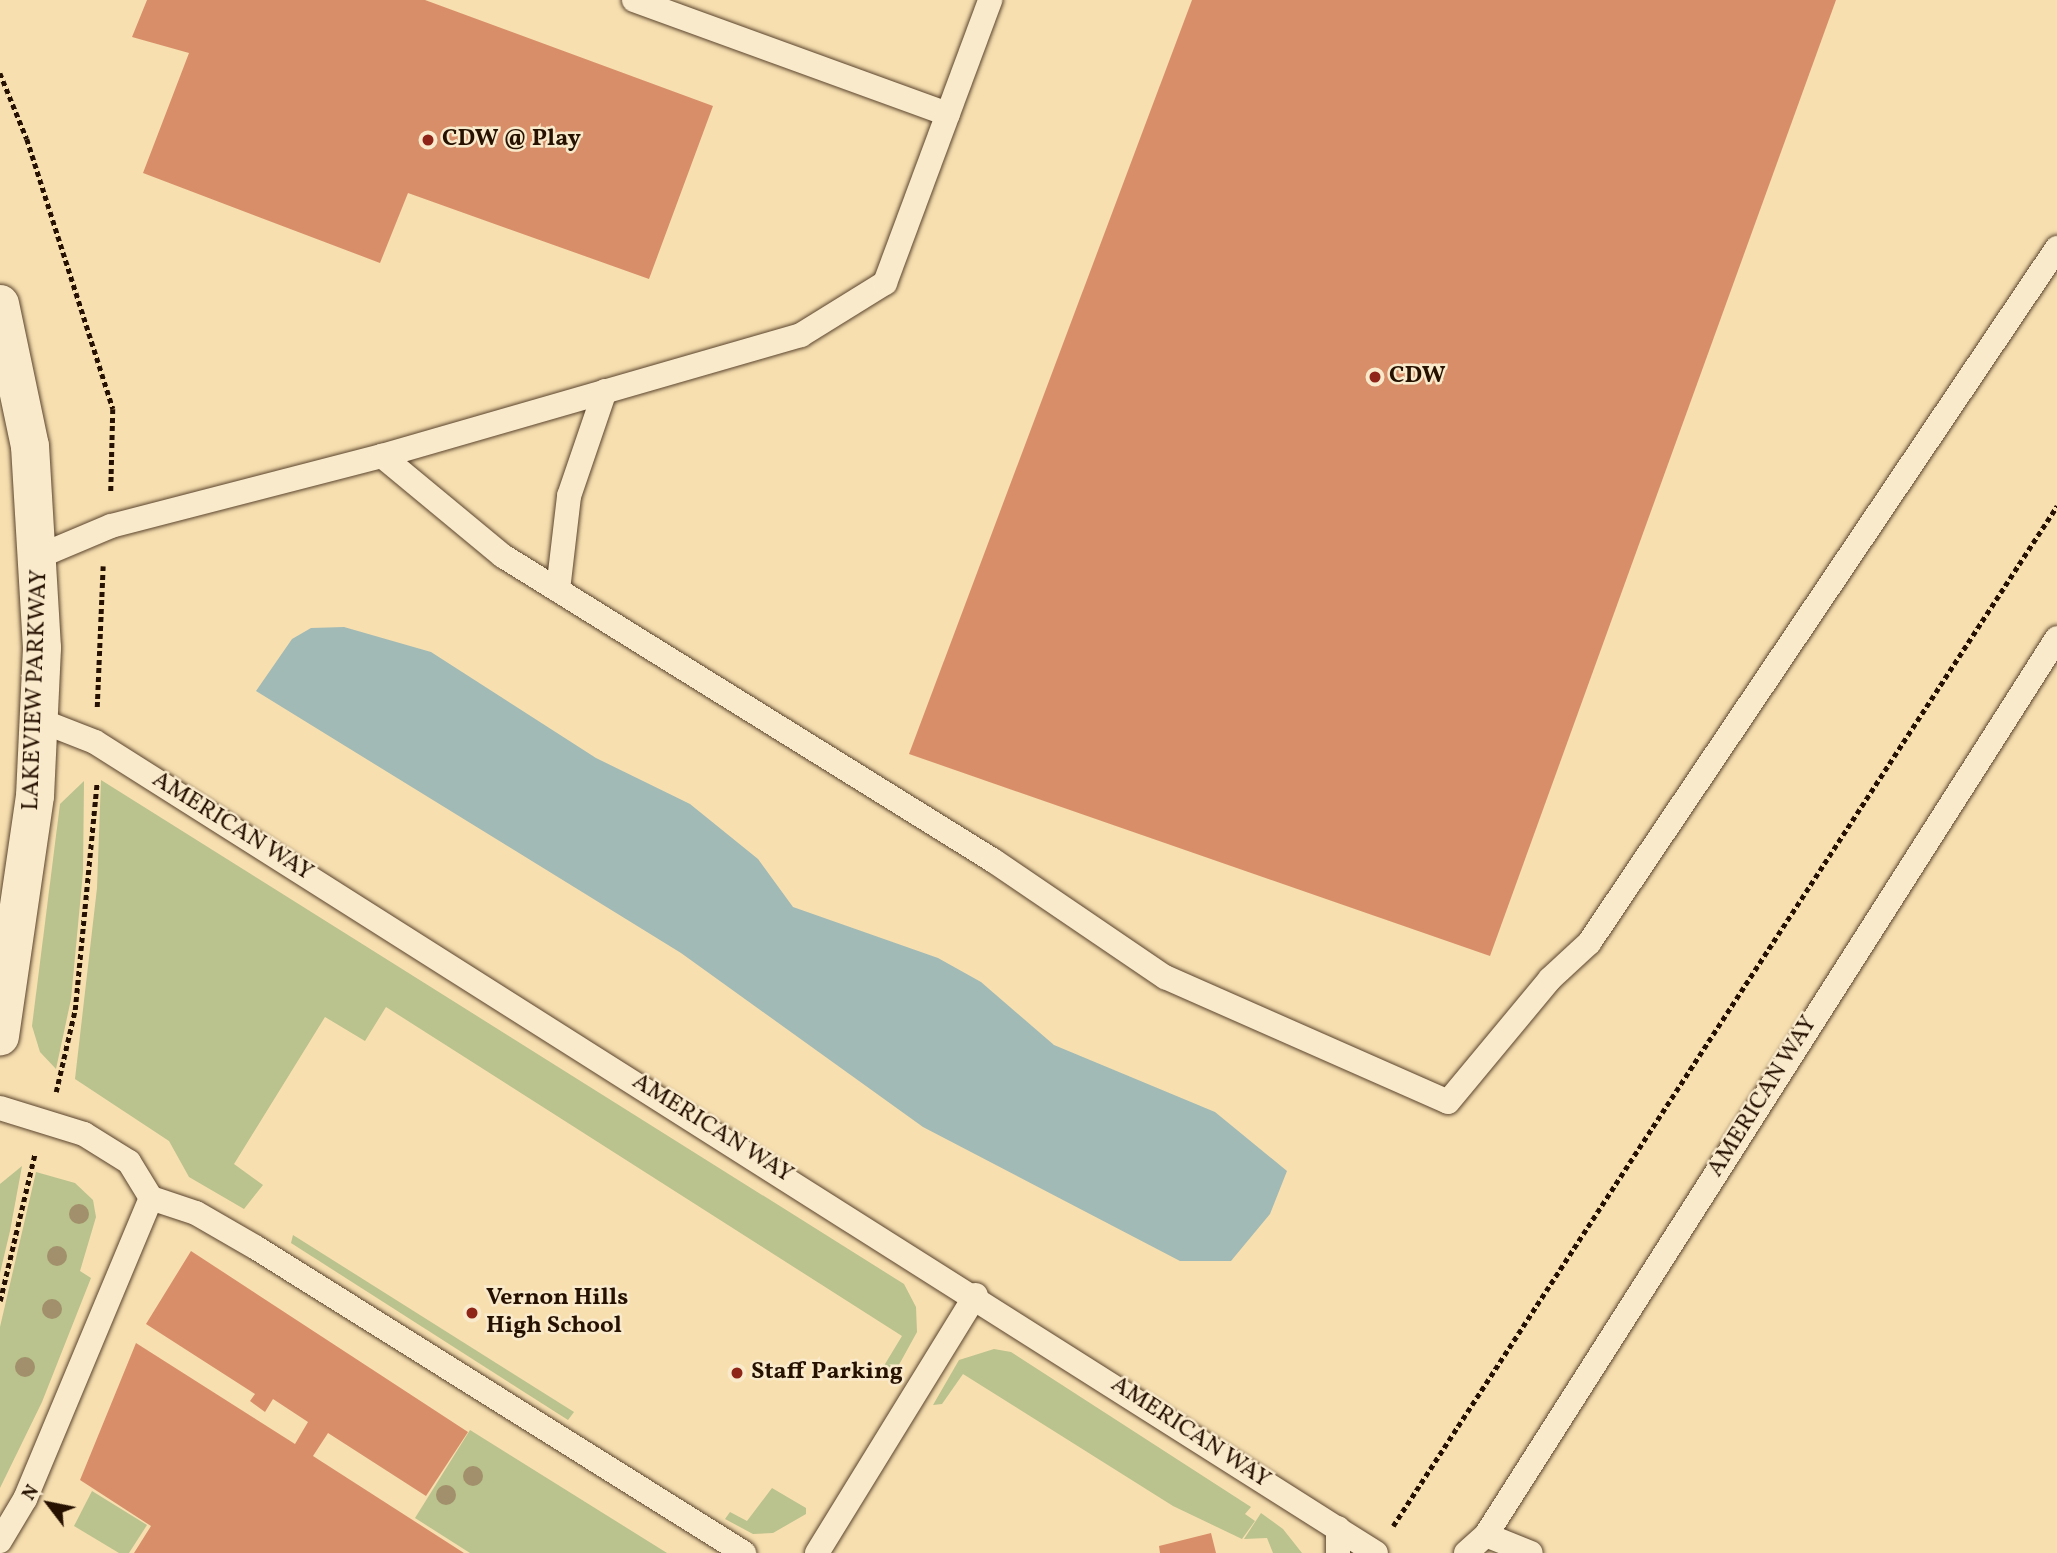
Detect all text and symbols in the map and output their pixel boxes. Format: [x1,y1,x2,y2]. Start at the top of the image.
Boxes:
place label: CDW @ Play [442,126,581,154]
marker: CDW @ Play [420,132,436,148]
place label: CDW [1389,363,1446,391]
marker: CDW [1367,369,1383,385]
street label: LAKEVIEW PARKWAY [17,568,55,812]
street label: AMERICAN WAY [146,766,318,888]
street label: AMERICAN WAY [1702,1011,1824,1183]
street label: AMERICAN WAY [626,1068,798,1190]
place label: Vernon Hills High School [486,1285,628,1341]
marker: Vernon Hills High School [464,1305,480,1321]
place label: Staff Parking [751,1359,901,1387]
marker: Staff Parking [729,1365,745,1381]
street label: AMERICAN WAY [1105,1371,1275,1495]
north arrow [14,1469,84,1539]
text: N [17,1480,46,1506]

